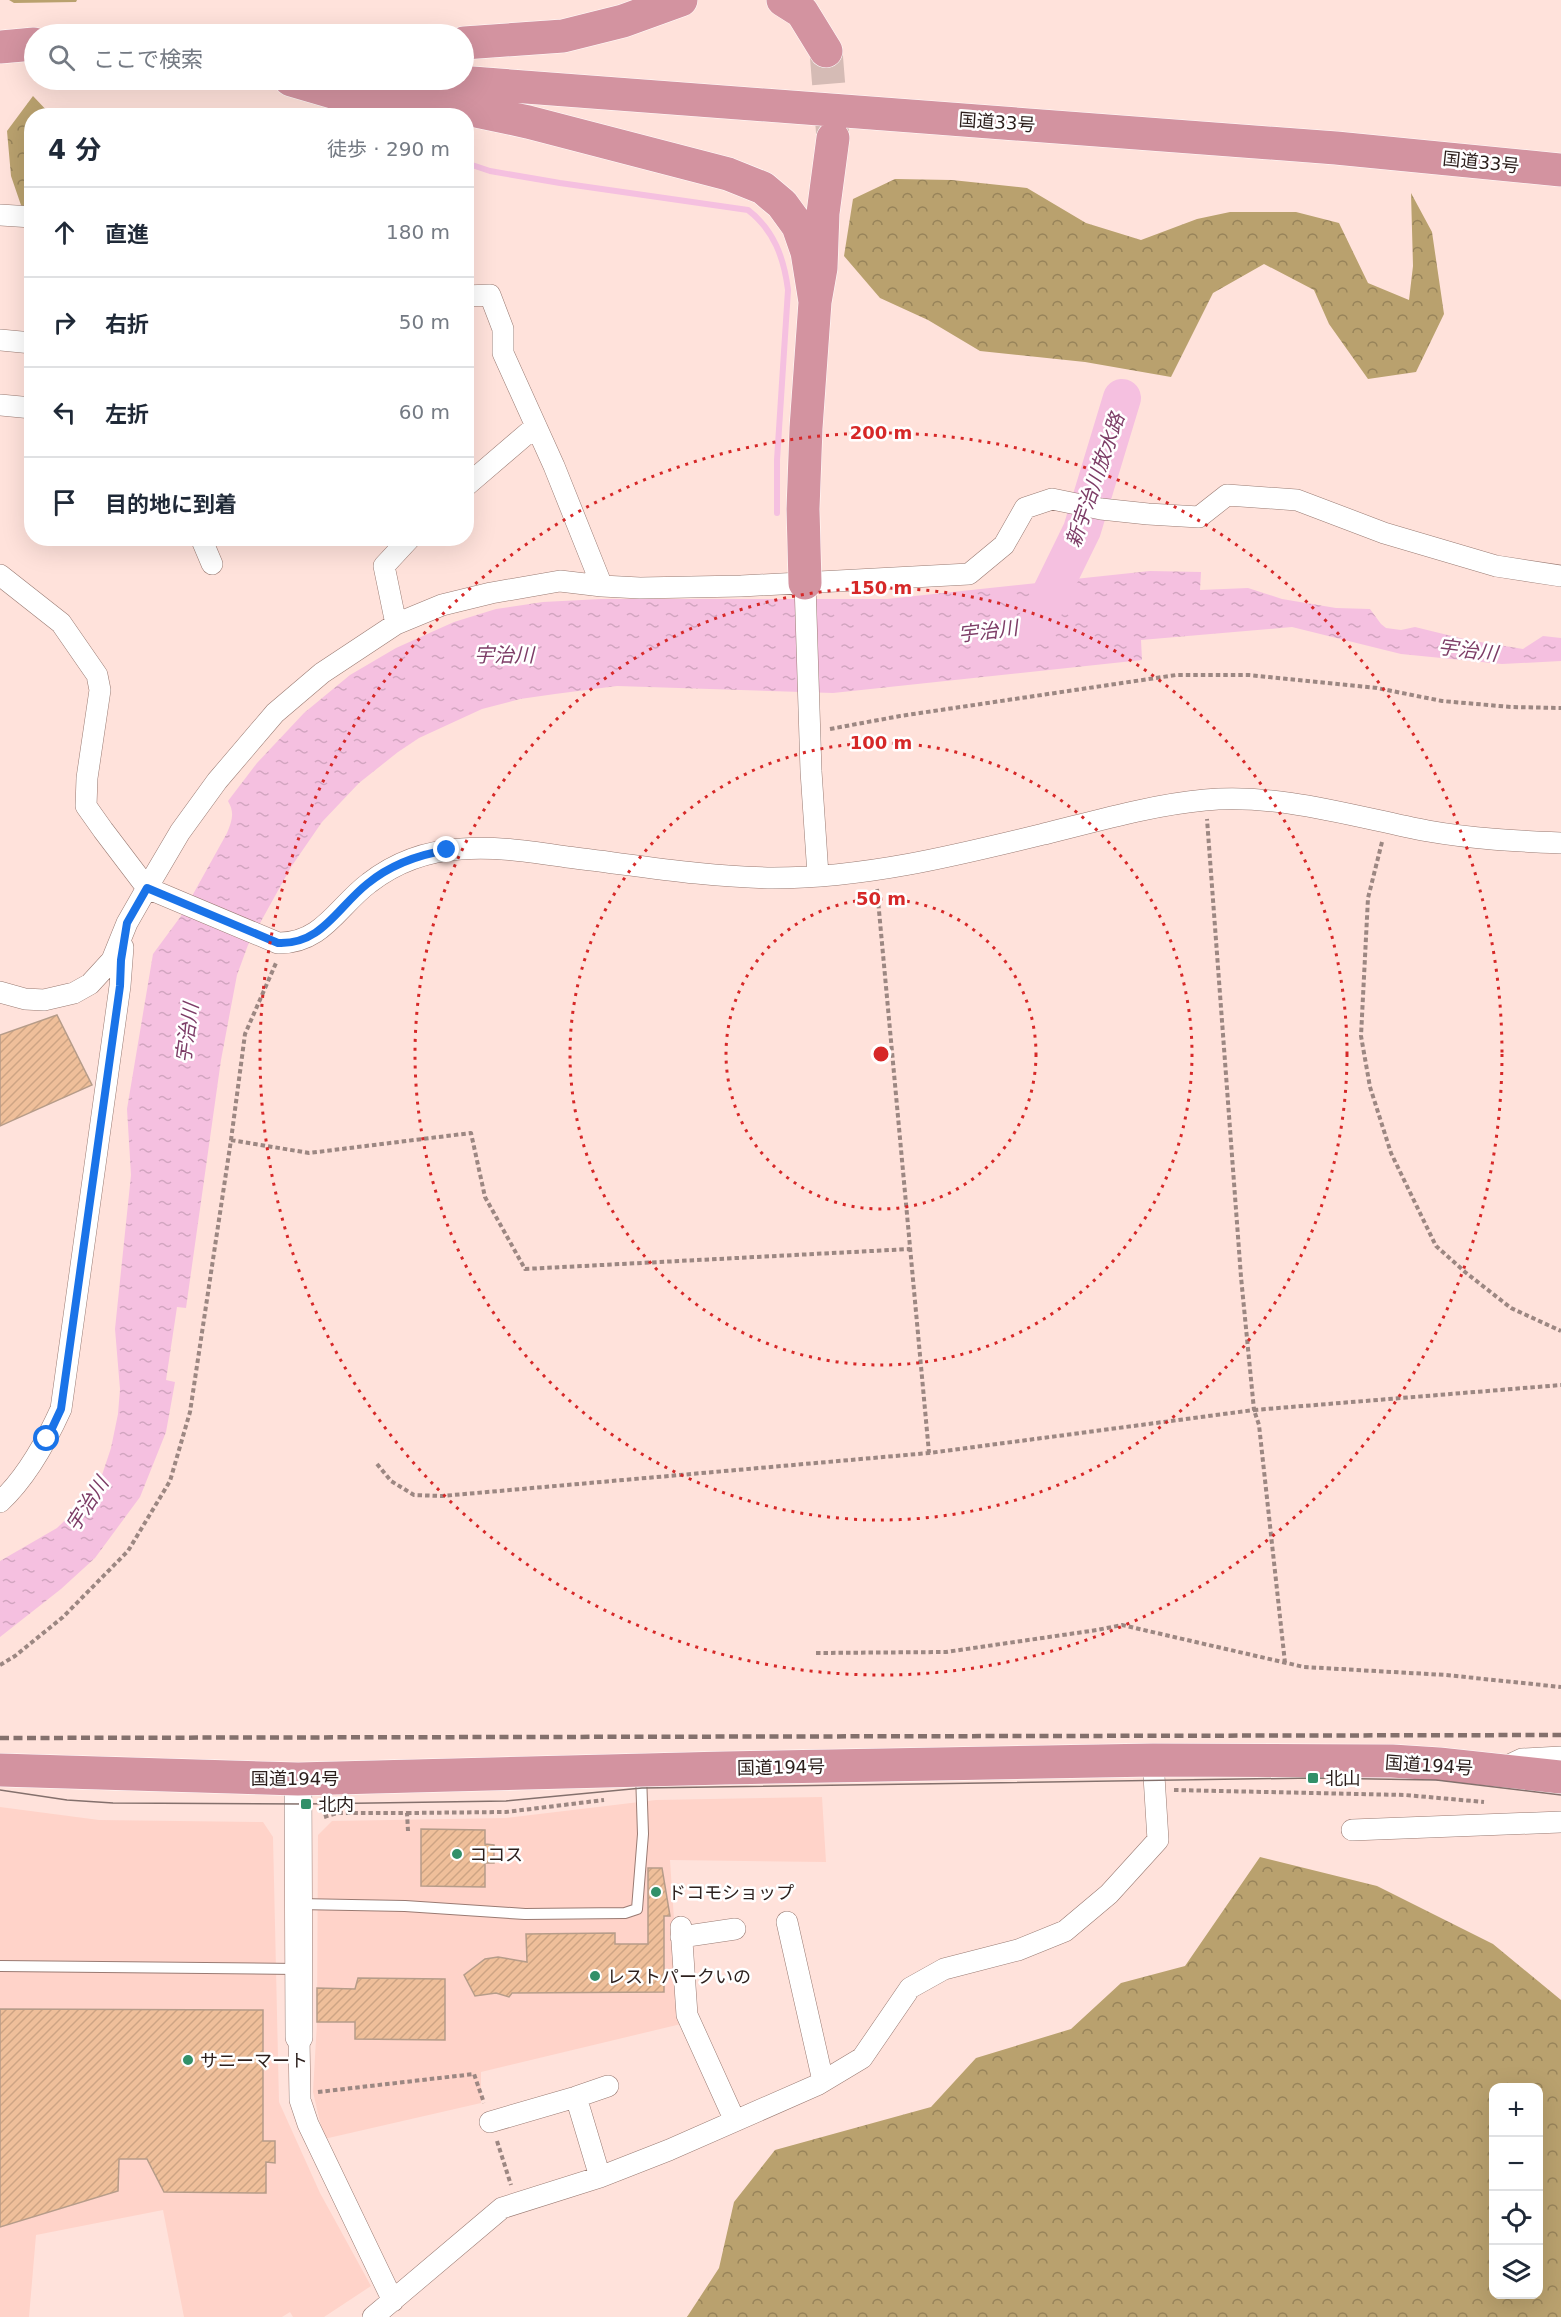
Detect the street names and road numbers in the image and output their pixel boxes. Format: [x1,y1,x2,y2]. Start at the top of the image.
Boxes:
street label: 国道33号 [958,109,1036,135]
street label: 国道33号 [1442,148,1520,176]
street label: 国道194号 [1384,1751,1474,1779]
street label: 国道194号 [737,1756,825,1778]
street label: 国道194号 [251,1768,339,1789]

